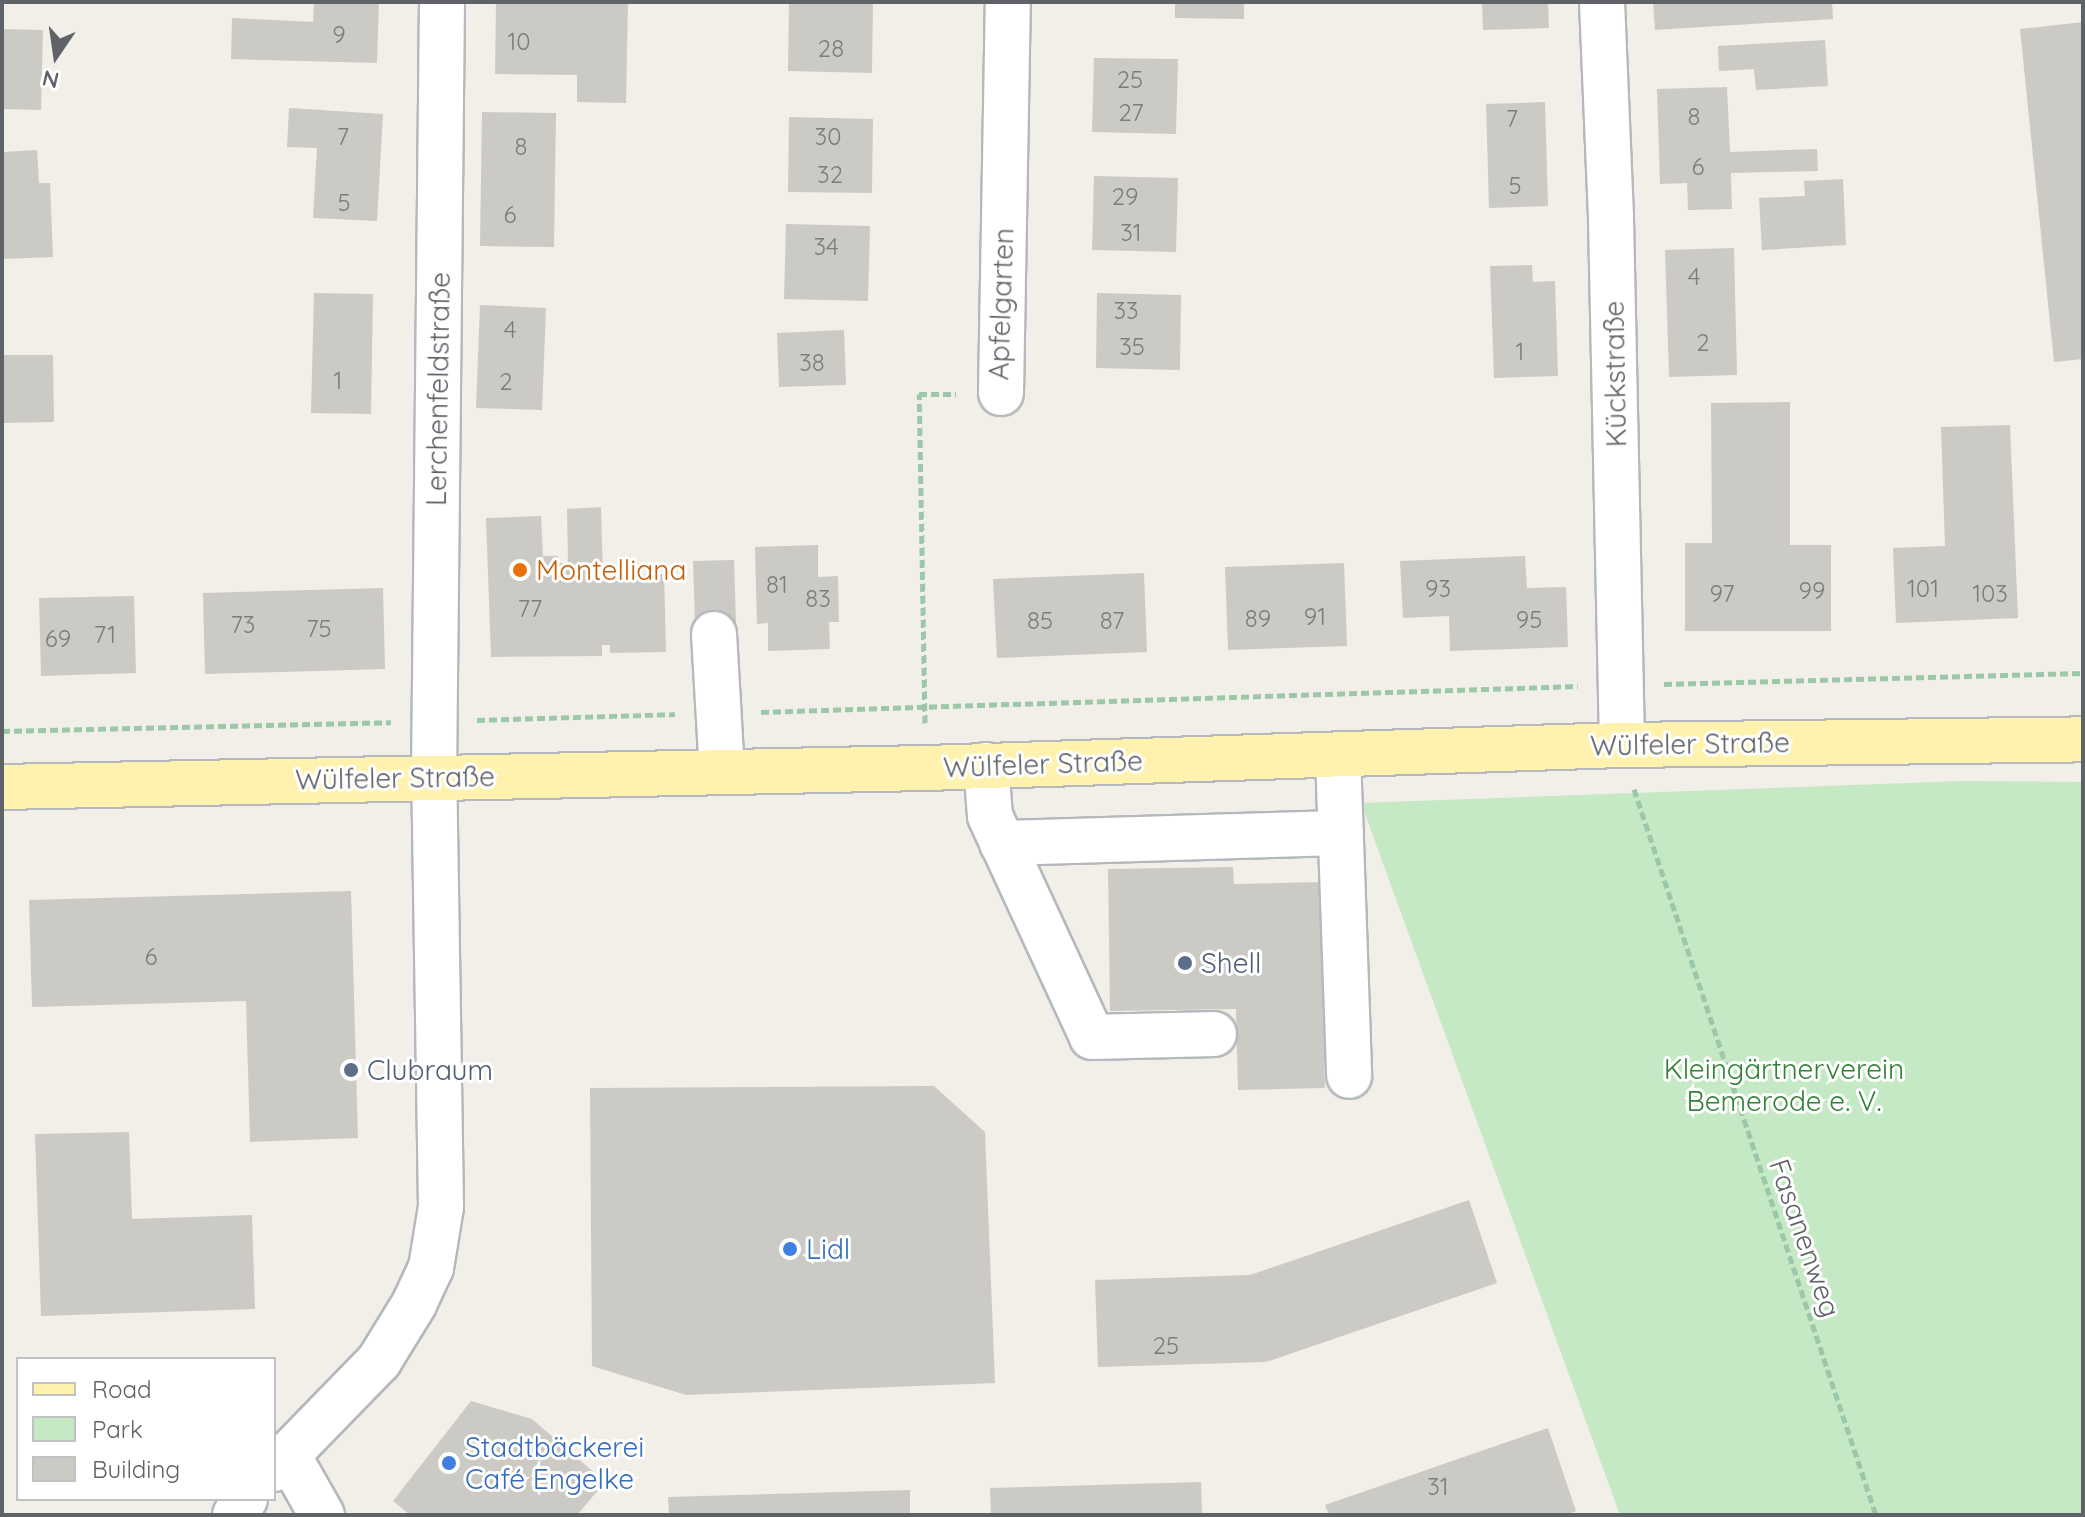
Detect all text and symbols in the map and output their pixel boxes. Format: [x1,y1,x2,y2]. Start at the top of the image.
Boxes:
north arrow [16,16,96,96]
house number: 9 [332,21,346,49]
house number: 10 [507,28,531,56]
house number: 28 [818,35,844,63]
text: N [40,64,62,95]
house number: 25 [1117,66,1143,94]
house number: 27 [1118,99,1144,127]
house number: 8 [1688,103,1700,131]
house number: 7 [1506,105,1518,133]
house number: 7 [337,123,349,151]
house number: 30 [815,123,841,151]
house number: 8 [515,133,527,161]
house number: 6 [1692,153,1704,181]
house number: 32 [817,161,843,189]
house number: 5 [1508,172,1522,200]
house number: 29 [1112,183,1138,211]
house number: 5 [337,189,351,217]
house number: 6 [504,201,516,229]
house number: 31 [1120,219,1142,247]
street label: Apfelgarten [982,227,1020,381]
house number: 34 [813,233,839,261]
house number: 4 [1688,263,1700,291]
street label: Lerchenfeldstraße [419,272,457,506]
house number: 33 [1113,297,1139,325]
street label: Kückstraße [1597,300,1633,448]
house number: 4 [504,316,516,344]
house number: 2 [1696,329,1710,357]
house number: 35 [1119,333,1145,361]
house number: 1 [1516,338,1524,366]
house number: 38 [799,349,825,377]
house number: 1 [334,367,342,395]
house number: 2 [499,368,513,396]
place label: Montelliana [536,553,686,587]
marker: Montelliana [511,561,529,579]
house number: 81 [766,571,788,599]
house number: 93 [1425,575,1451,603]
house number: 101 [1907,575,1939,603]
house number: 99 [1799,577,1825,605]
house number: 97 [1710,580,1734,608]
house number: 103 [1972,580,2008,608]
house number: 83 [805,585,831,613]
house number: 77 [518,595,542,623]
house number: 91 [1304,603,1326,631]
house number: 89 [1245,605,1271,633]
house number: 95 [1516,606,1542,634]
house number: 85 [1027,607,1053,635]
house number: 87 [1100,607,1124,635]
house number: 73 [231,611,255,639]
house number: 75 [306,615,332,643]
house number: 71 [94,621,116,649]
house number: 69 [45,625,71,653]
street label: Wülfeler Straße [1590,725,1790,763]
street label: Wülfeler Straße [943,744,1143,784]
street label: Wülfeler Straße [295,759,495,797]
house number: 6 [145,943,157,971]
place label: Shell [1201,946,1261,980]
marker: Shell [1176,954,1194,972]
park label: Kleingärtnerverein Bemerode e. V. [1664,1052,1904,1118]
place label: Clubraum [367,1053,493,1087]
marker: Clubraum [342,1061,360,1079]
street label: Fasanenweg [1762,1155,1848,1321]
place label: Lidl [806,1232,850,1266]
marker: Lidl [781,1240,799,1258]
house number: 25 [1153,1332,1179,1360]
legend [16,1357,276,1501]
text: Road [92,1374,152,1404]
text: Park [92,1414,143,1444]
place label: Stadtbäckerei Café Engelke [465,1430,644,1496]
text: Building [92,1454,180,1484]
marker: Stadtbäckerei Café Engelke [440,1454,458,1472]
house number: 31 [1427,1473,1449,1501]

